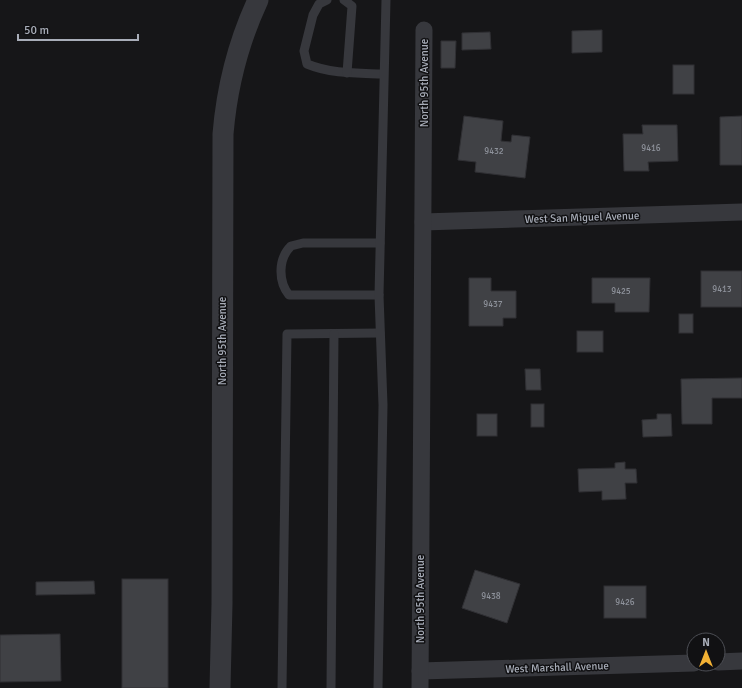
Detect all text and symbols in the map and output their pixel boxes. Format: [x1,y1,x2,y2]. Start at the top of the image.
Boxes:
scale bar [18,16,138,42]
text: 50 m [24,23,49,38]
street label: North 95th Avenue [418,39,431,127]
house number: 9416 [641,143,661,154]
house number: 9432 [484,146,504,157]
street label: West San Miguel Avenue [524,209,640,226]
house number: 9413 [712,284,732,295]
house number: 9425 [611,286,631,297]
street label: North 95th Avenue [216,297,229,385]
house number: 9437 [483,299,503,310]
street label: North 95th Avenue [414,555,427,643]
house number: 9438 [481,591,501,602]
house number: 9426 [615,597,635,608]
north arrow [686,632,726,672]
text: N [702,636,710,649]
street label: West Marshall Avenue [505,659,609,676]

